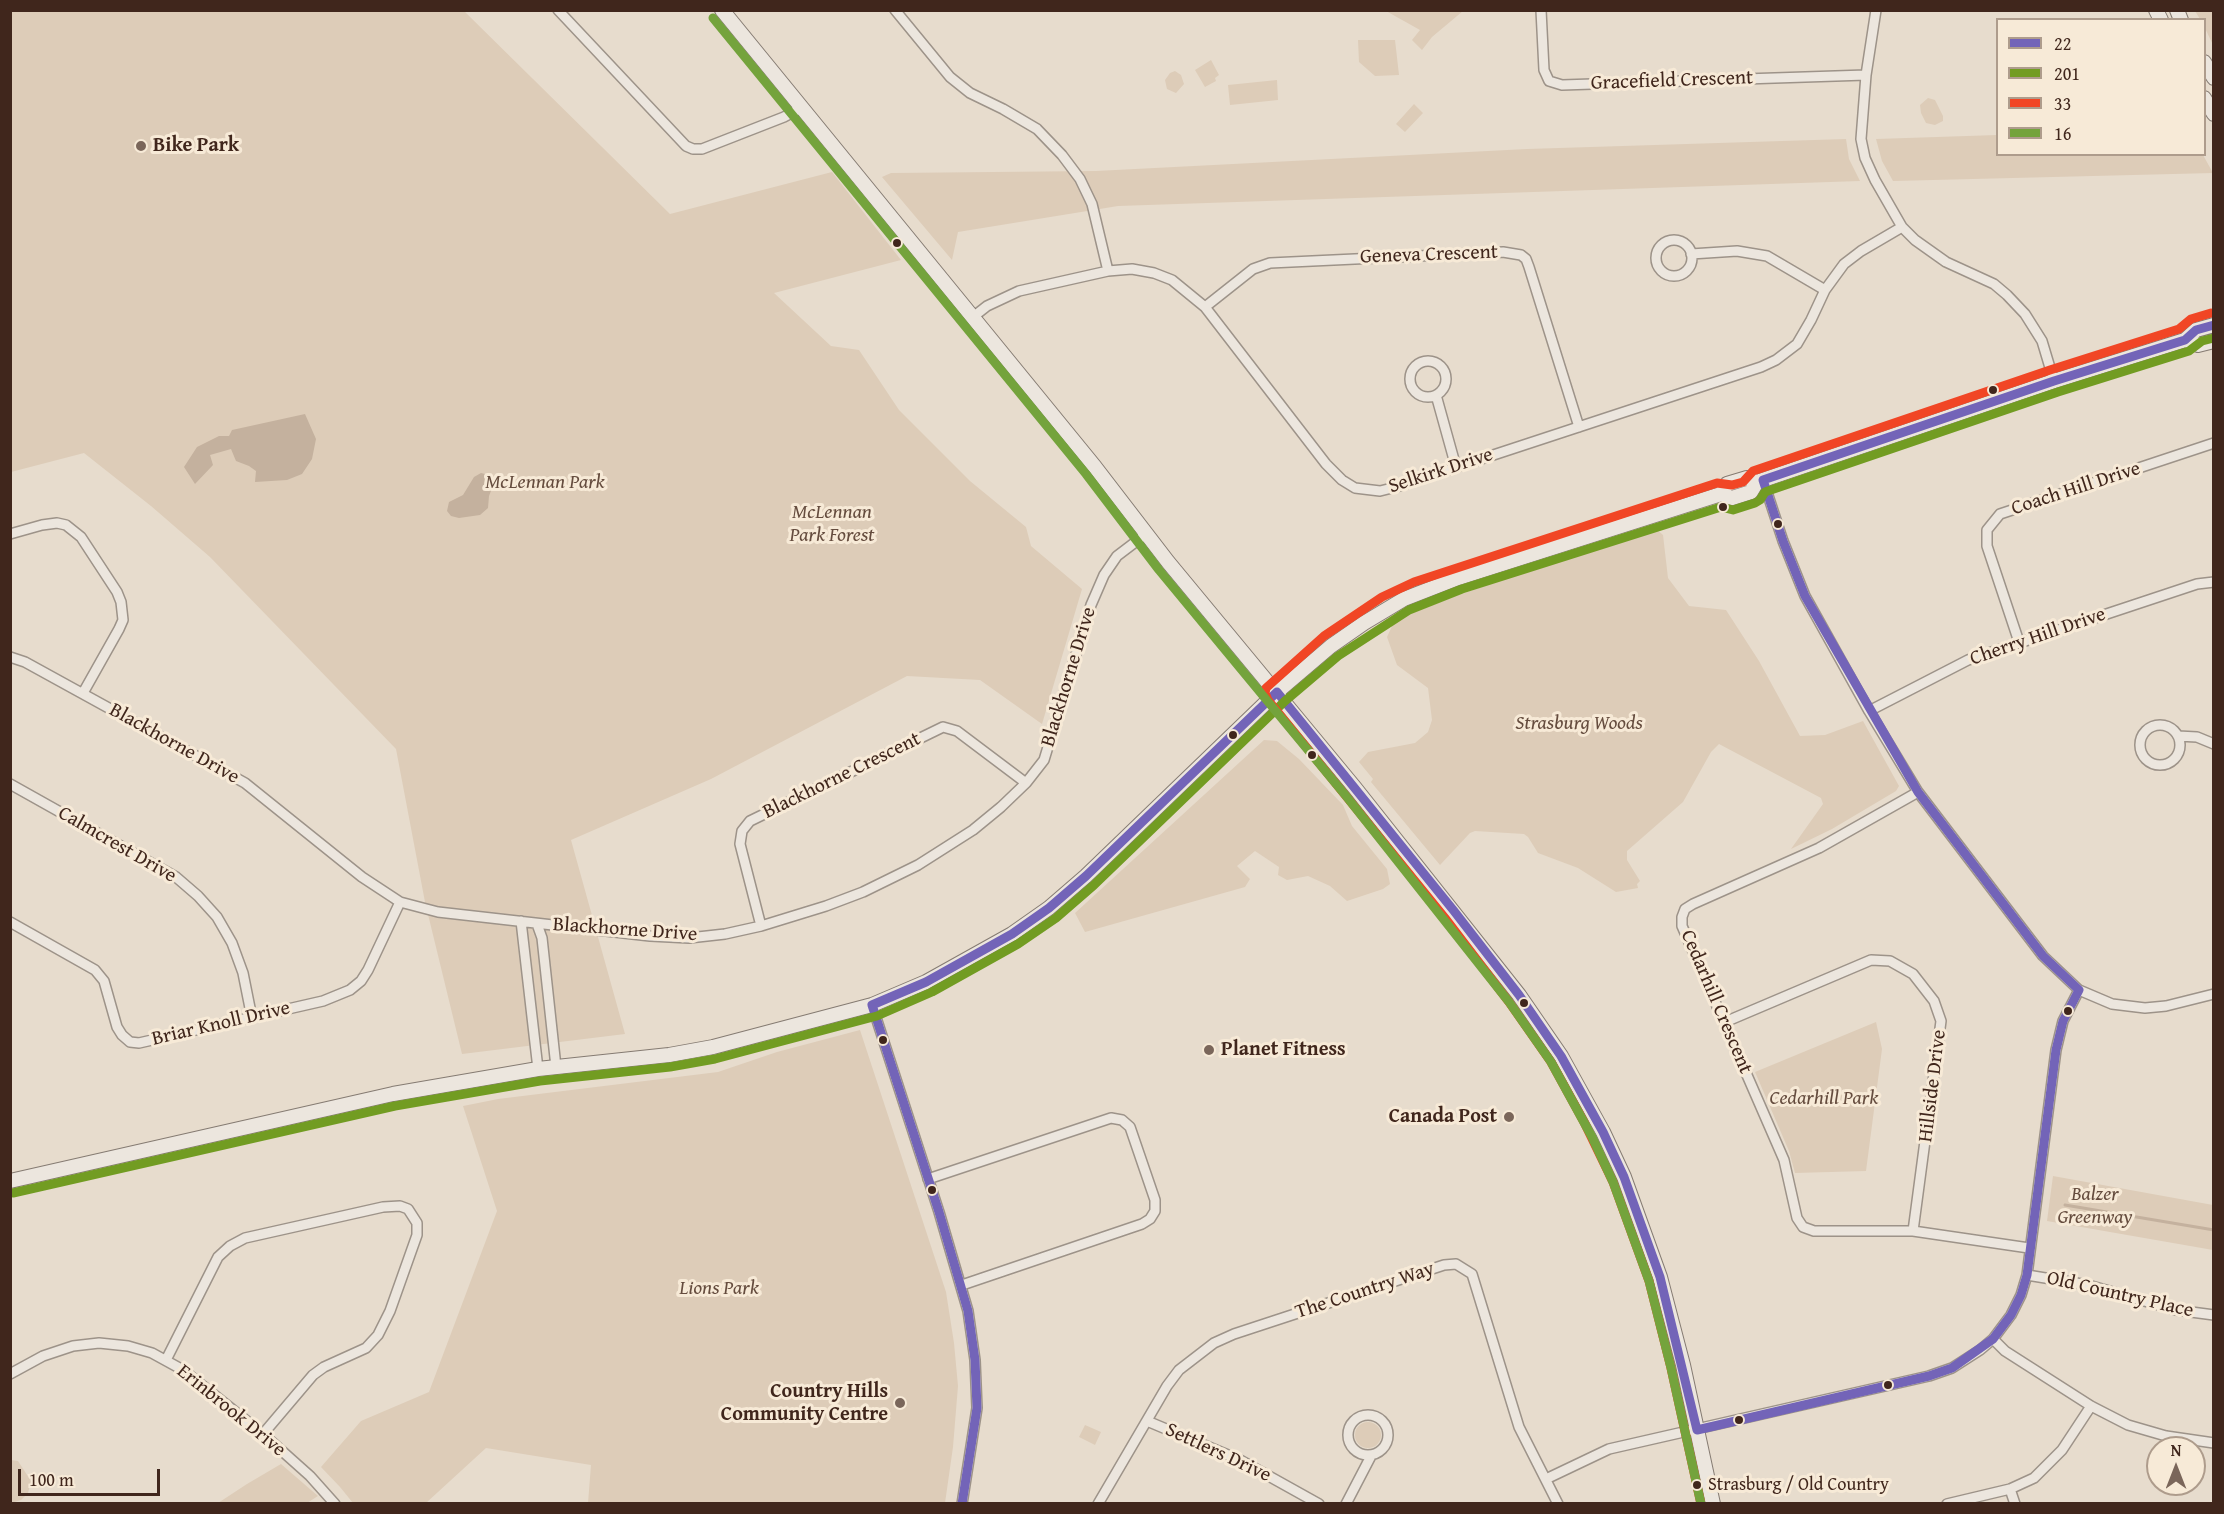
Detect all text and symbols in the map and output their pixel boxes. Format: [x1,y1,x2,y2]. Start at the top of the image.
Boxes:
legend [1996,18,2206,156]
text: 22 [2054,30,2071,57]
text: 201 [2054,60,2080,87]
street label: Gracefield Crescent [1590,66,1754,96]
text: 33 [2054,90,2071,117]
text: 16 [2054,120,2071,147]
place label: Bike Park [153,134,239,158]
marker: Bike Park [134,139,148,153]
unlabelled marker [891,237,903,249]
street label: Geneva Crescent [1360,241,1498,269]
unlabelled marker [1987,384,1999,396]
street label: Selkirk Drive [1386,443,1496,499]
street label: Coach Hill Drive [2009,457,2143,521]
park label: McLennan Park [485,471,605,495]
park label: McLennan Park Forest [790,501,874,548]
unlabelled marker [1717,501,1729,513]
unlabelled marker [1772,518,1784,530]
street label: Cherry Hill Drive [1967,603,2109,671]
street label: Blackhorne Drive [1036,604,1102,750]
street label: Blackhorne Drive [105,698,243,790]
park label: Strasburg Woods [1515,712,1643,736]
street label: Blackhorne Crescent [759,727,925,825]
unlabelled marker [1227,729,1239,741]
unlabelled marker [1306,749,1318,761]
street label: Calmcrest Drive [54,801,180,889]
street label: Blackhorne Drive [552,913,698,947]
street label: Cedarhill Crescent [1675,927,1757,1077]
street label: Briar Knoll Drive [150,996,292,1052]
unlabelled marker [1518,997,1530,1009]
unlabelled marker [2062,1005,2074,1017]
street label: Hillside Drive [1914,1028,1952,1144]
unlabelled marker [877,1034,889,1046]
place label: Planet Fitness [1221,1038,1346,1062]
marker: Planet Fitness [1202,1043,1216,1057]
park label: Cedarhill Park [1770,1087,1878,1111]
place label: Canada Post [1389,1105,1497,1129]
marker: Canada Post [1502,1110,1516,1124]
park label: Balzer Greenway [2057,1183,2133,1230]
unlabelled marker [926,1184,938,1196]
street label: The Country Way [1293,1257,1437,1325]
street label: Old Country Place [2044,1266,2196,1324]
park label: Lions Park [679,1277,759,1301]
street label: Erinbrook Drive [172,1360,290,1462]
unlabelled marker [1882,1379,1894,1391]
place label: Country Hills Community Centre [721,1380,888,1427]
marker: Country Hills Community Centre [893,1396,907,1410]
unlabelled marker [1733,1414,1745,1426]
street label: Settlers Drive [1161,1418,1275,1488]
north arrow [2146,1436,2206,1496]
text: N [2171,1438,2181,1462]
scale bar [21,1457,164,1495]
text: 100 m [29,1466,74,1493]
place label: Strasburg / Old Country [1708,1474,1889,1496]
marker: Strasburg / Old Country [1691,1479,1703,1491]

